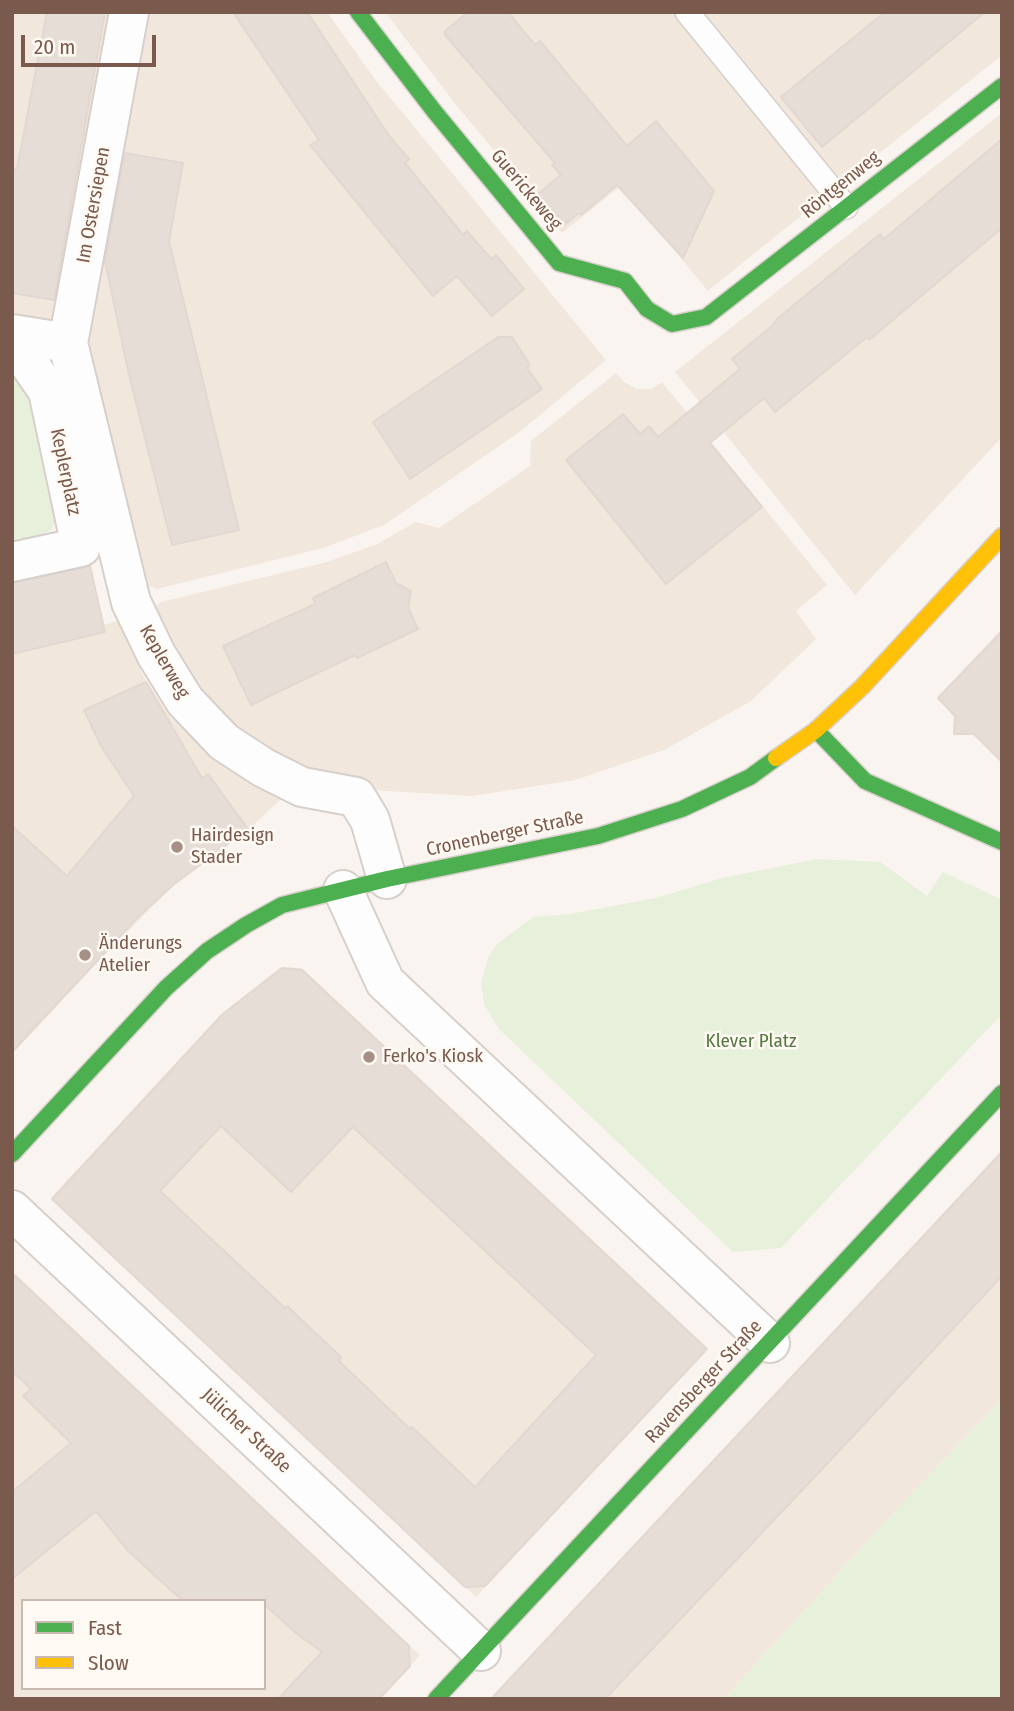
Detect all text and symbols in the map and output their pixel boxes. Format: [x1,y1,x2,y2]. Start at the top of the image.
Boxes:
scale bar [24,21,159,65]
text: 20 m [34,34,75,60]
street label: Im Ostersiepen [73,145,115,265]
street label: Guerickeweg [486,145,566,235]
street label: Röntgenweg [797,146,885,224]
street label: Keplerplatz [45,426,85,518]
street label: Keplerweg [134,621,194,703]
street label: Cronenberger Straße [424,806,586,862]
place label: Hairdesign Stader [191,825,274,869]
marker: Hairdesign Stader [169,839,185,855]
place label: Änderungs Atelier [99,933,182,977]
marker: Änderungs Atelier [77,947,93,963]
park label: Klever Platz [706,1031,796,1053]
place label: Ferko's Kiosk [383,1046,483,1068]
marker: Ferko's Kiosk [361,1049,377,1065]
street label: Ravensberger Straße [641,1316,767,1448]
street label: Jülicher Straße [197,1384,295,1478]
legend [21,1599,266,1690]
text: Fast [88,1615,122,1641]
text: Slow [88,1650,129,1676]

